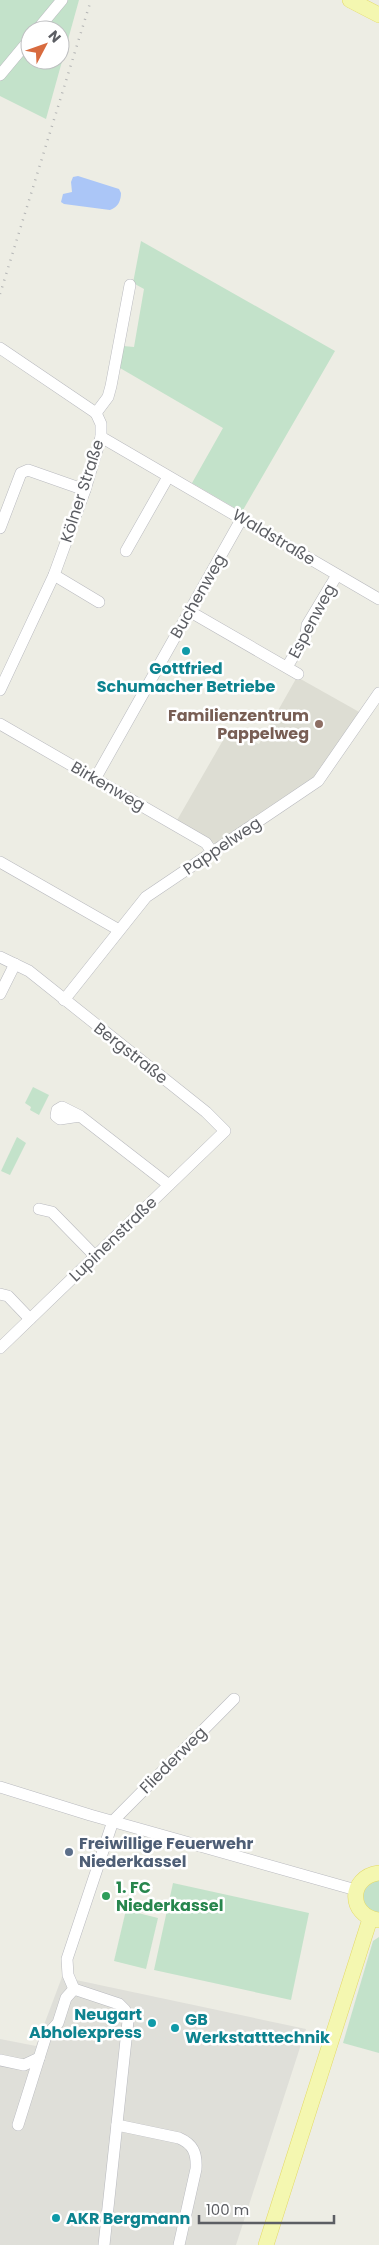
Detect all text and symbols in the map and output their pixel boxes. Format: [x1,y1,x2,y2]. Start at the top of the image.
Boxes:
north arrow [20,20,70,70]
text: N [44,26,66,47]
street label: Kölner Straße [55,437,109,545]
street label: Waldstraße [228,503,320,571]
street label: Buchenweg [165,550,231,642]
street label: Espenweg [283,580,341,662]
marker: Gottfried Schumacher Betriebe [180,645,192,657]
place label: Gottfried Schumacher Betriebe [97,657,275,698]
place label: Familienzentrum Pappelweg [168,704,309,745]
marker: Familienzentrum Pappelweg [313,718,325,730]
street label: Birkenweg [67,756,149,816]
street label: Pappelweg [178,811,266,881]
street label: Bergstraße [89,1017,173,1089]
street label: Lupinenstraße [64,1191,162,1287]
street label: Fliederweg [134,1721,212,1799]
place label: Freiwillige Feuerwehr Niederkassel [79,1832,254,1873]
marker: Freiwillige Feuerwehr Niederkassel [63,1846,75,1858]
place label: 1. FC Niederkassel [116,1876,223,1917]
marker: 1. FC Niederkassel [100,1890,112,1902]
place label: Neugart Abholexpress [29,2003,142,2044]
place label: GB Werkstatttechnik [185,2008,330,2049]
marker: Neugart Abholexpress [146,2017,158,2029]
marker: GB Werkstatttechnik [169,2022,181,2034]
scale bar [199,2192,334,2224]
text: 100 m [206,2199,249,2220]
place label: AKR Bergmann [66,2207,190,2230]
marker: AKR Bergmann [50,2212,62,2224]

